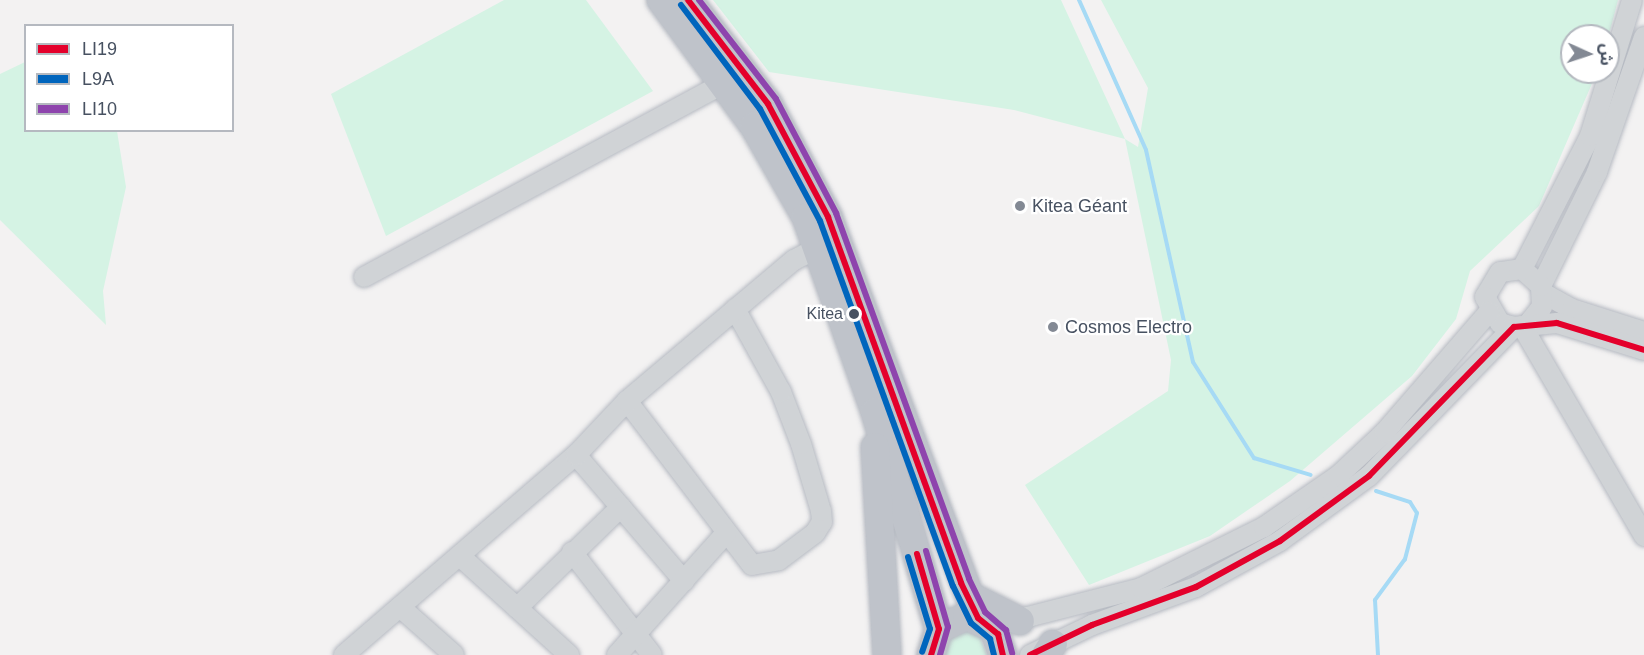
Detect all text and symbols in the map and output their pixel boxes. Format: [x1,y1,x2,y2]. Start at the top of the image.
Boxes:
legend [24,24,234,132]
north arrow [1560,24,1620,84]
text: LI19 [82,39,117,59]
text: ش [1597,43,1616,66]
text: L9A [82,69,114,89]
text: LI10 [82,99,117,119]
place label: Kitea Géant [1032,195,1127,217]
marker: Kitea Géant [1013,199,1027,213]
place label: Kitea [807,304,843,324]
marker: Kitea [848,308,860,320]
place label: Cosmos Electro [1065,316,1192,338]
marker: Cosmos Electro [1046,320,1060,334]

